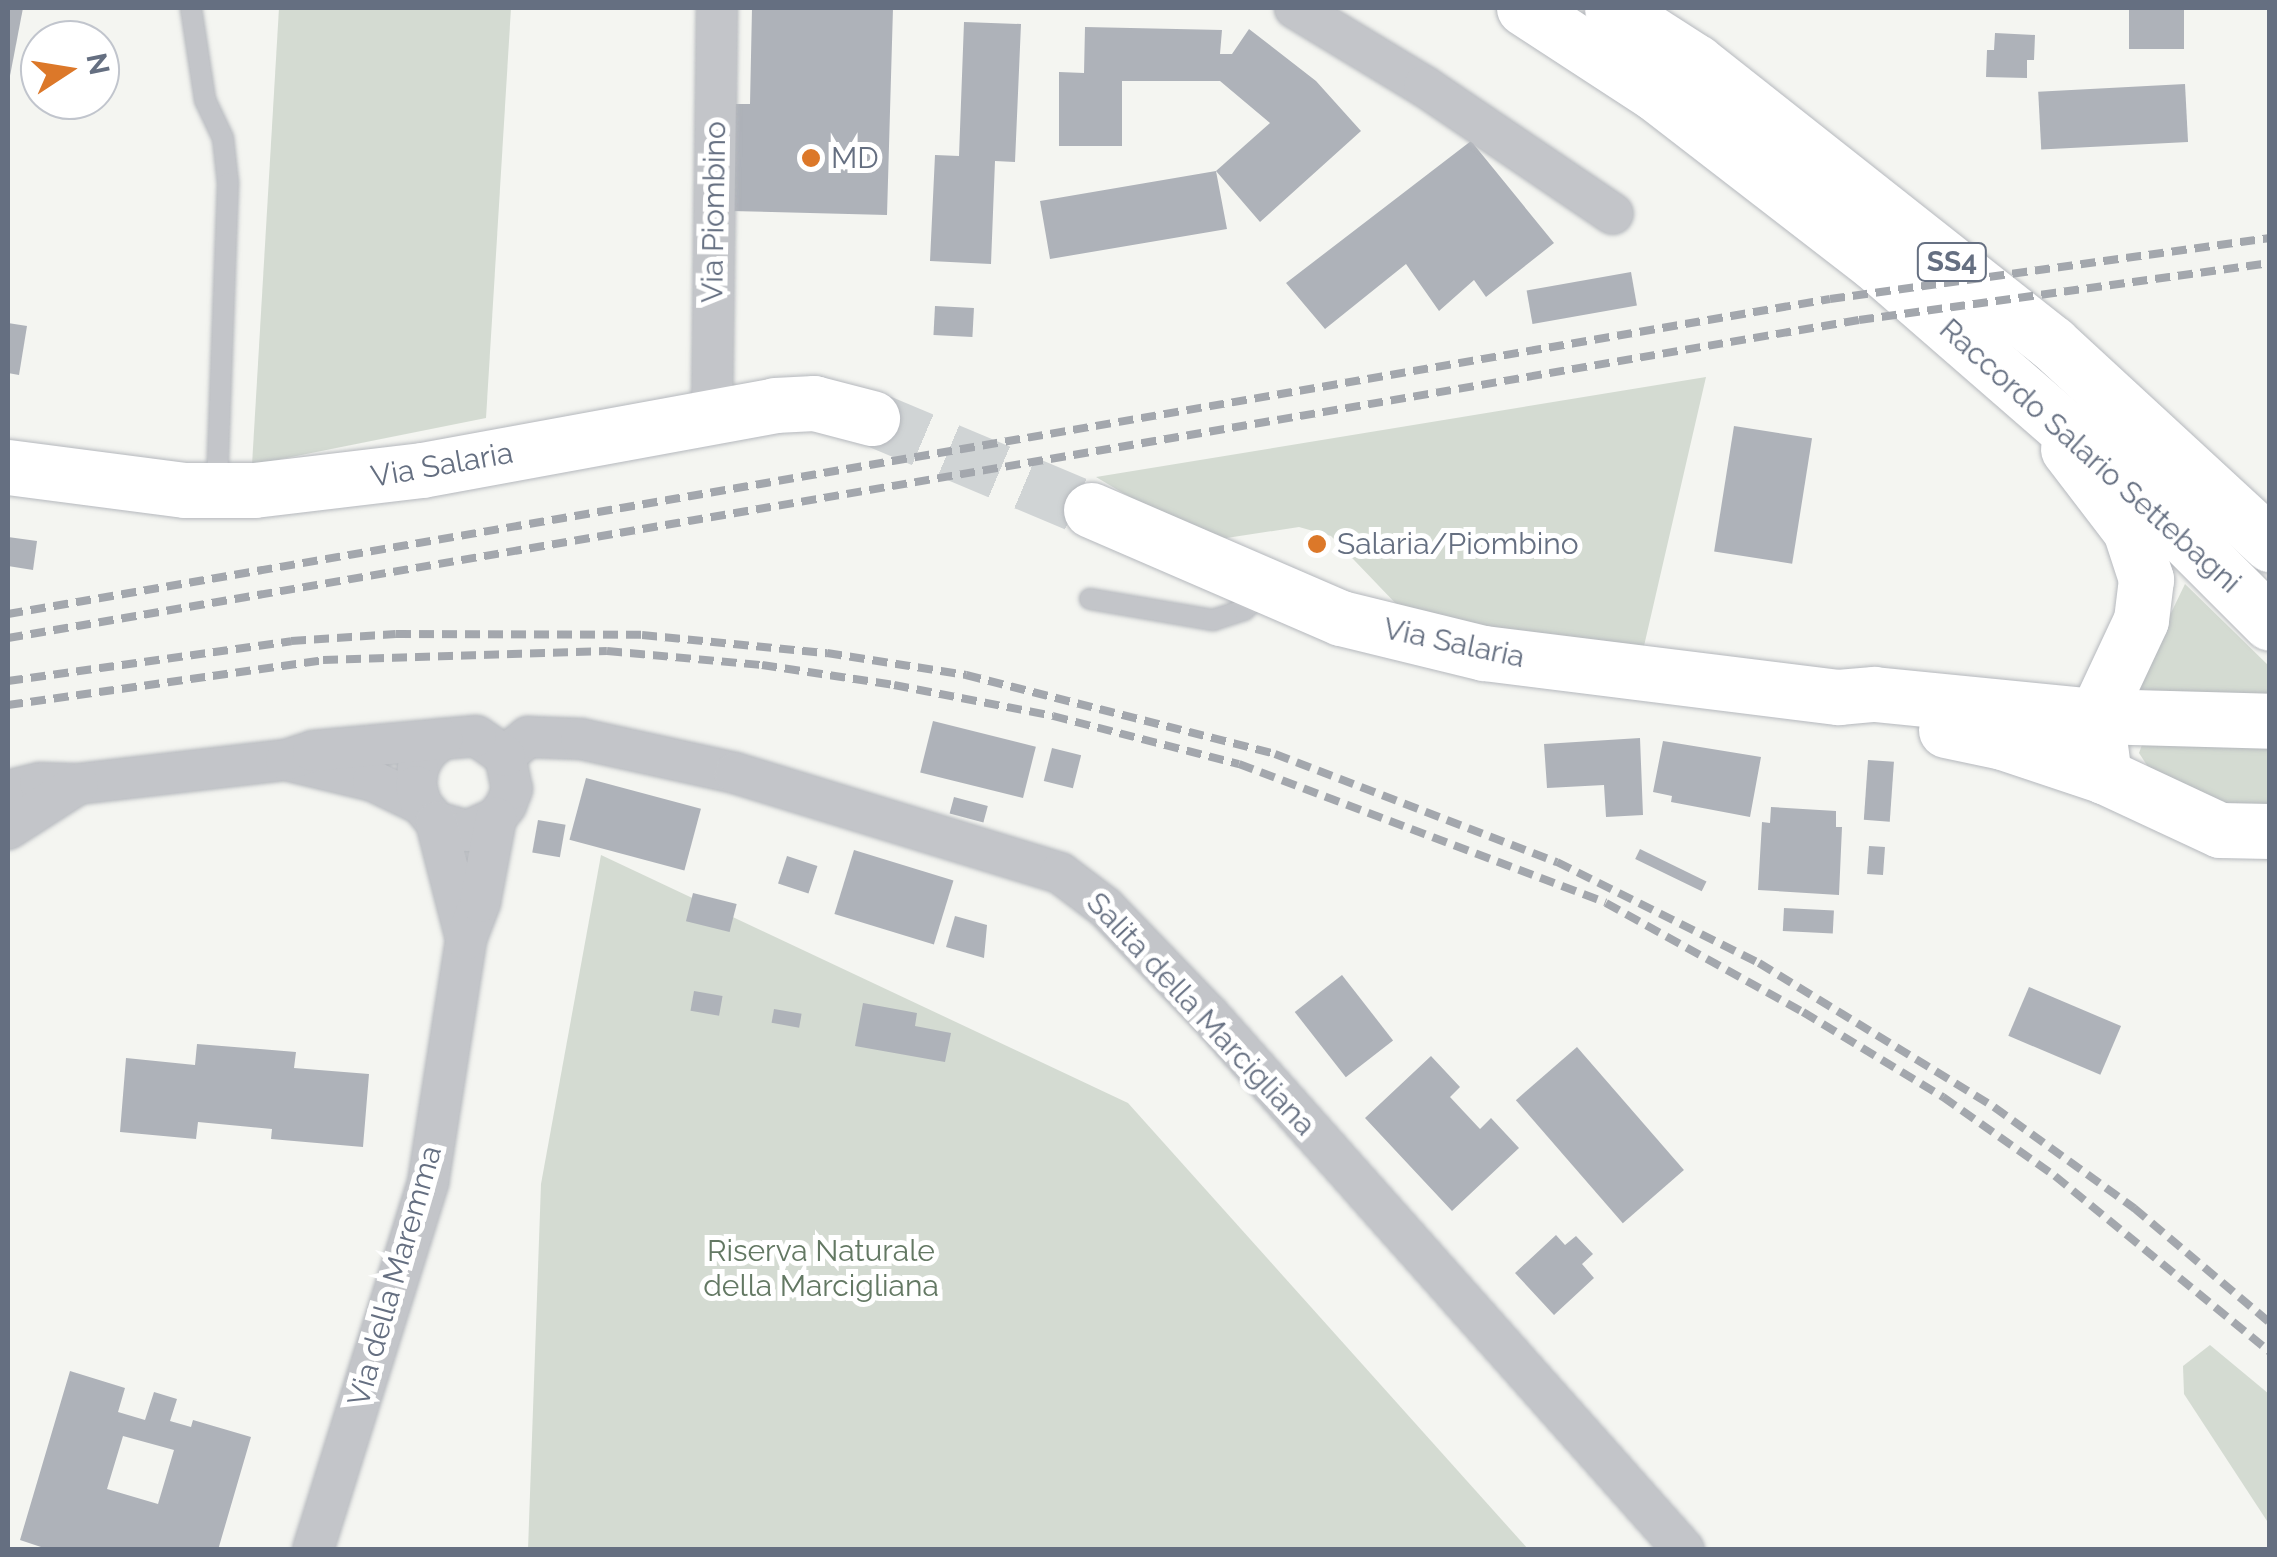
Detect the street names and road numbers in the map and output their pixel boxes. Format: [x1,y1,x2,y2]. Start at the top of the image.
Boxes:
street label: Via Piombino [694,121,734,303]
road number: SS4 [1914,239,1990,285]
street label: Raccordo Salario Settebagni [1932,311,2248,601]
street label: Via Salaria [368,435,516,495]
street label: Via Salaria [1380,610,1528,676]
street label: Salita della Marcigliana [1079,885,1323,1143]
street label: Via della Maremma [341,1142,449,1410]

